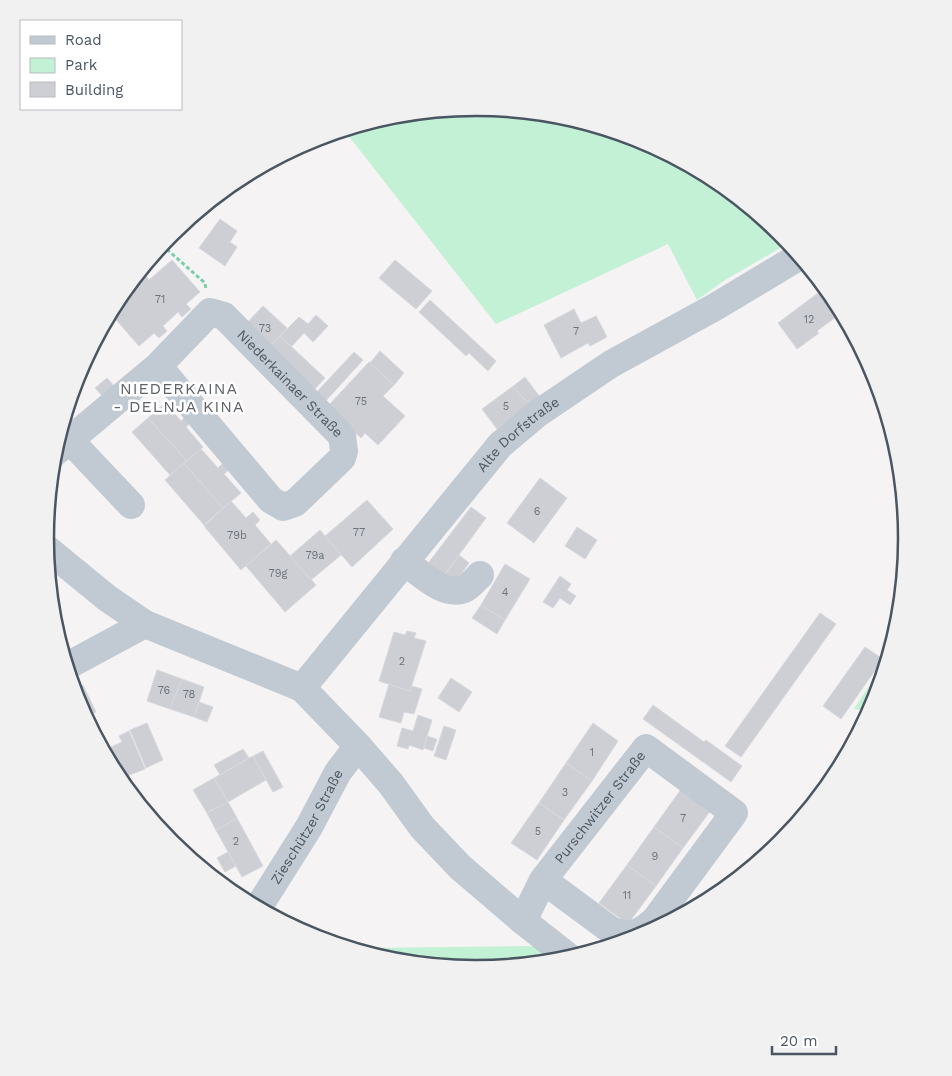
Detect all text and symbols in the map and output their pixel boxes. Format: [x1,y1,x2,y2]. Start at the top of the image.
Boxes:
legend [20,20,182,110]
text: Road [65,31,102,49]
text: Park [65,56,98,74]
text: Building [65,81,123,99]
house number: 71 [155,293,165,306]
house number: 12 [804,313,814,326]
house number: 73 [259,322,271,335]
house number: 7 [573,325,579,338]
street label: Niederkainaer Straße [234,326,346,440]
district label: NIEDERKAINA - DELNJA KINA [113,379,245,416]
street label: Alte Dorfstraße [474,393,562,475]
house number: 75 [355,395,367,408]
house number: 5 [503,400,509,413]
house number: 6 [534,505,541,518]
house number: 77 [353,526,365,539]
house number: 79b [227,529,247,542]
house number: 79a [305,549,325,562]
house number: 79g [269,567,288,580]
house number: 4 [502,586,509,599]
house number: 2 [399,655,405,668]
house number: 76 [158,684,171,697]
house number: 78 [183,688,196,701]
house number: 1 [590,746,594,759]
street label: Purschwitzer Straße [551,748,649,867]
street label: Zieschützer Straße [267,767,346,887]
house number: 3 [562,786,568,799]
house number: 7 [680,812,686,825]
house number: 5 [535,825,541,838]
house number: 2 [233,835,239,848]
house number: 9 [652,850,659,863]
house number: 11 [623,889,631,902]
scale bar [772,1024,836,1056]
text: 20 m [780,1032,818,1050]

